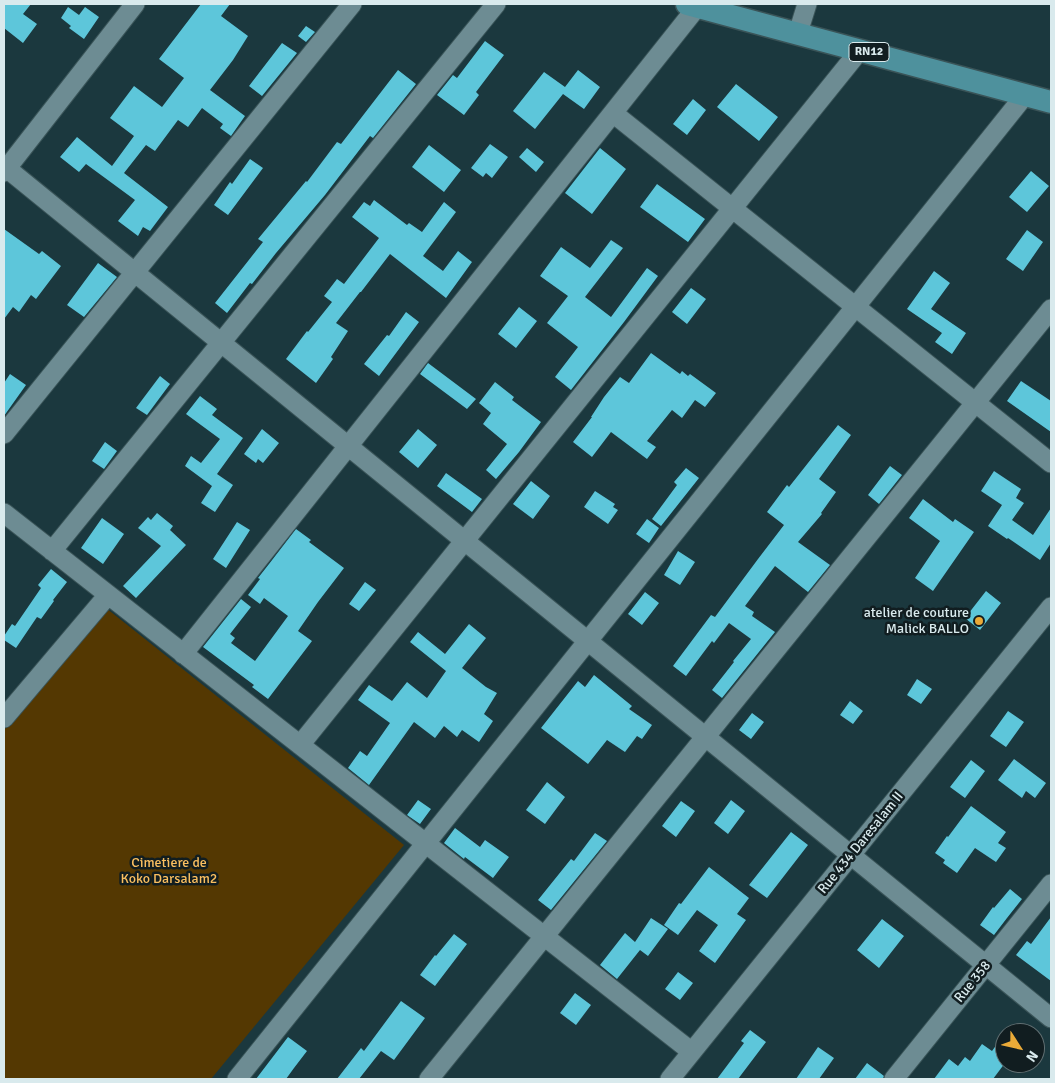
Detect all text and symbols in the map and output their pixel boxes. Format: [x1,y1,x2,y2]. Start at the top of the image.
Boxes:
road number: RN12 [849,42,889,62]
place label: atelier de couture Malick BALLO [864,605,969,638]
marker: atelier de couture Malick BALLO [973,615,985,627]
street label: Rue 434 Daresalam II [815,789,907,897]
park label: Cimetiere de Koko Darsalam2 [121,855,217,888]
street label: Rue 358 [951,958,995,1006]
north arrow [995,1023,1045,1073]
text: N [1022,1047,1042,1065]

